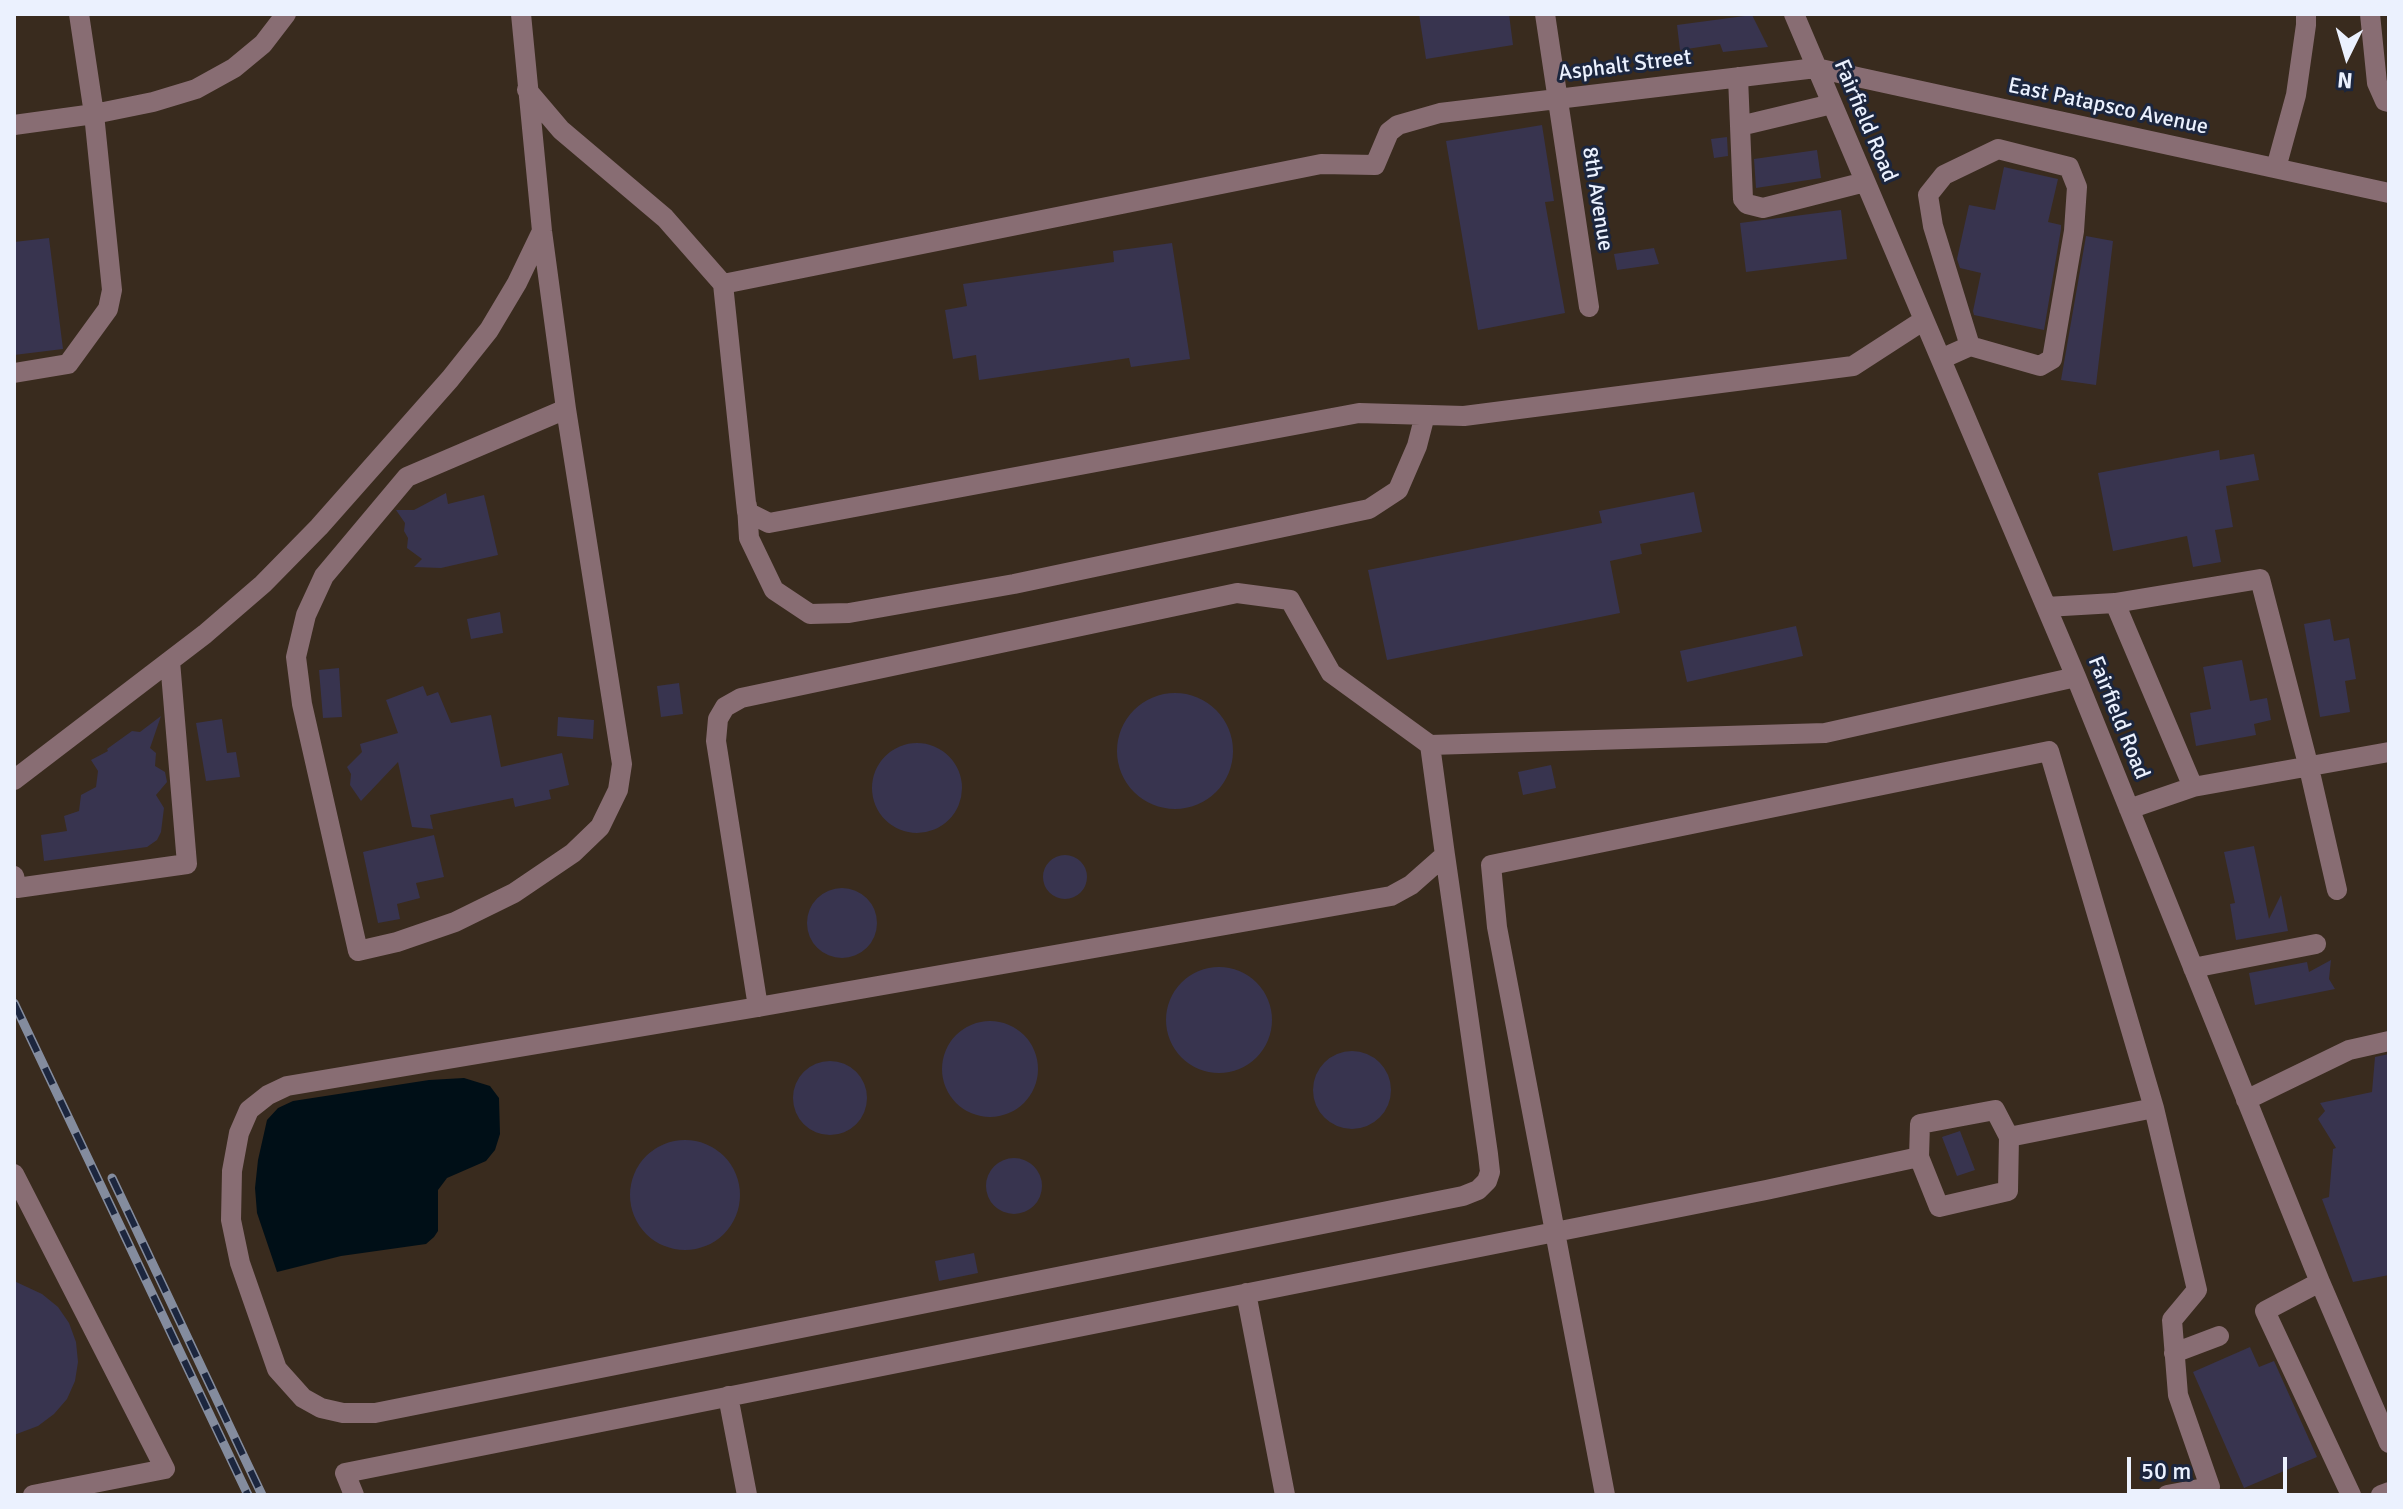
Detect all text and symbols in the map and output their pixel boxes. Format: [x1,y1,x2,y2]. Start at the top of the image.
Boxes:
north arrow [2307,16,2387,96]
street label: Asphalt Street [1557,45,1693,87]
street label: Fairfield Road [1827,56,1903,186]
text: N [2336,66,2354,95]
street label: East Patapsco Avenue [2005,73,2211,141]
street label: 8th Avenue [1576,145,1618,253]
street label: Fairfield Road [2081,653,2155,783]
scale bar [2131,1441,2291,1491]
text: 50 m [2141,1456,2191,1486]

